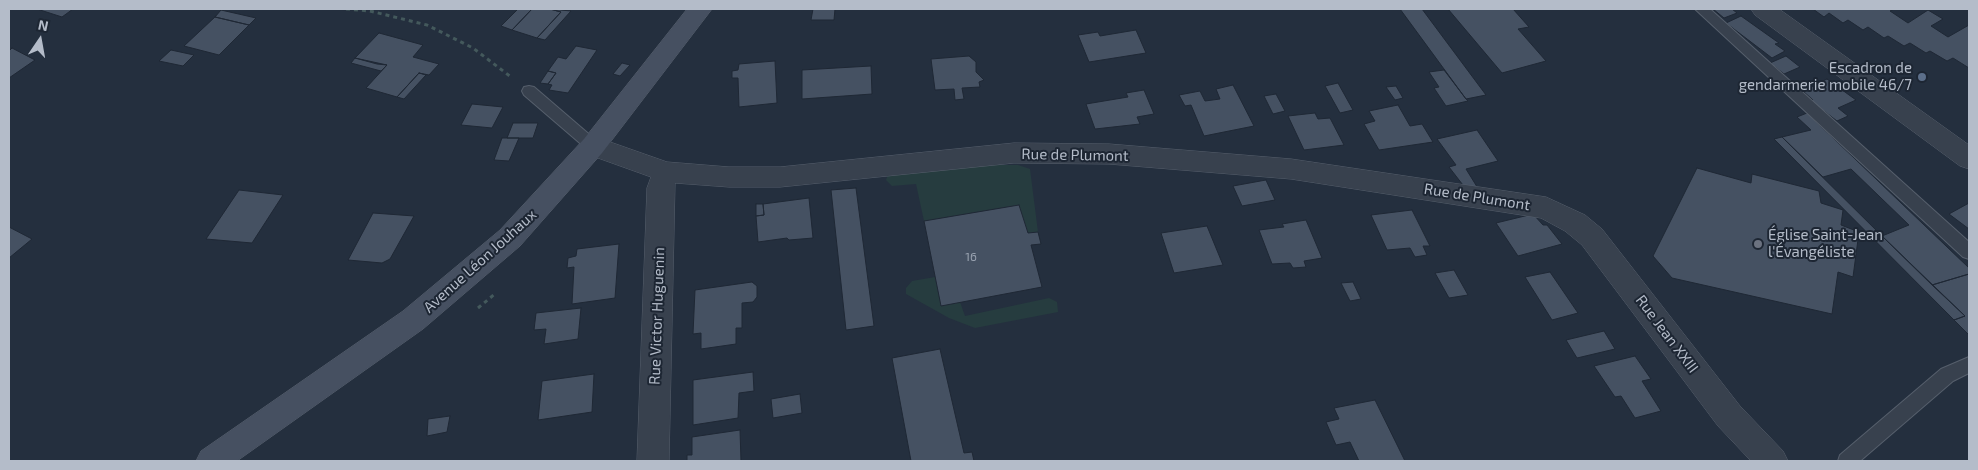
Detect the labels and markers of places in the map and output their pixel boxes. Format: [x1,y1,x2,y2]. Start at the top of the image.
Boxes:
place label: Escadron de gendarmerie mobile 46/7 [1739,59,1912,94]
marker: Escadron de gendarmerie mobile 46/7 [1916,71,1928,83]
place label: Église Saint-Jean l'Évangéliste [1768,226,1883,261]
marker: Église Saint-Jean l'Évangéliste [1752,238,1764,250]

